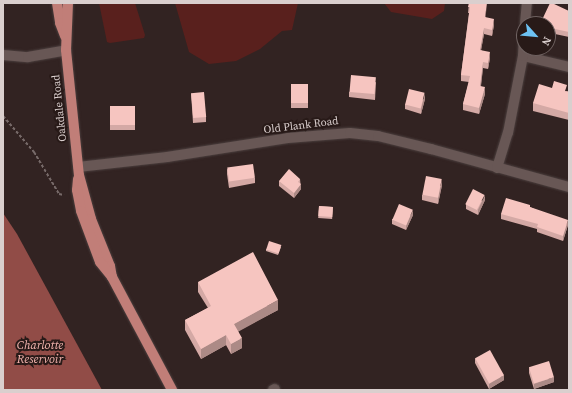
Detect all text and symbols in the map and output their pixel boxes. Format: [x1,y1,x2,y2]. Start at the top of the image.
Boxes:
north arrow [516,16,556,56]
text: N [538,34,555,48]
street label: Oakdale Road [50,74,70,142]
street label: Old Plank Road [263,115,339,137]
water label: Charlotte Reservoir [17,339,63,367]

